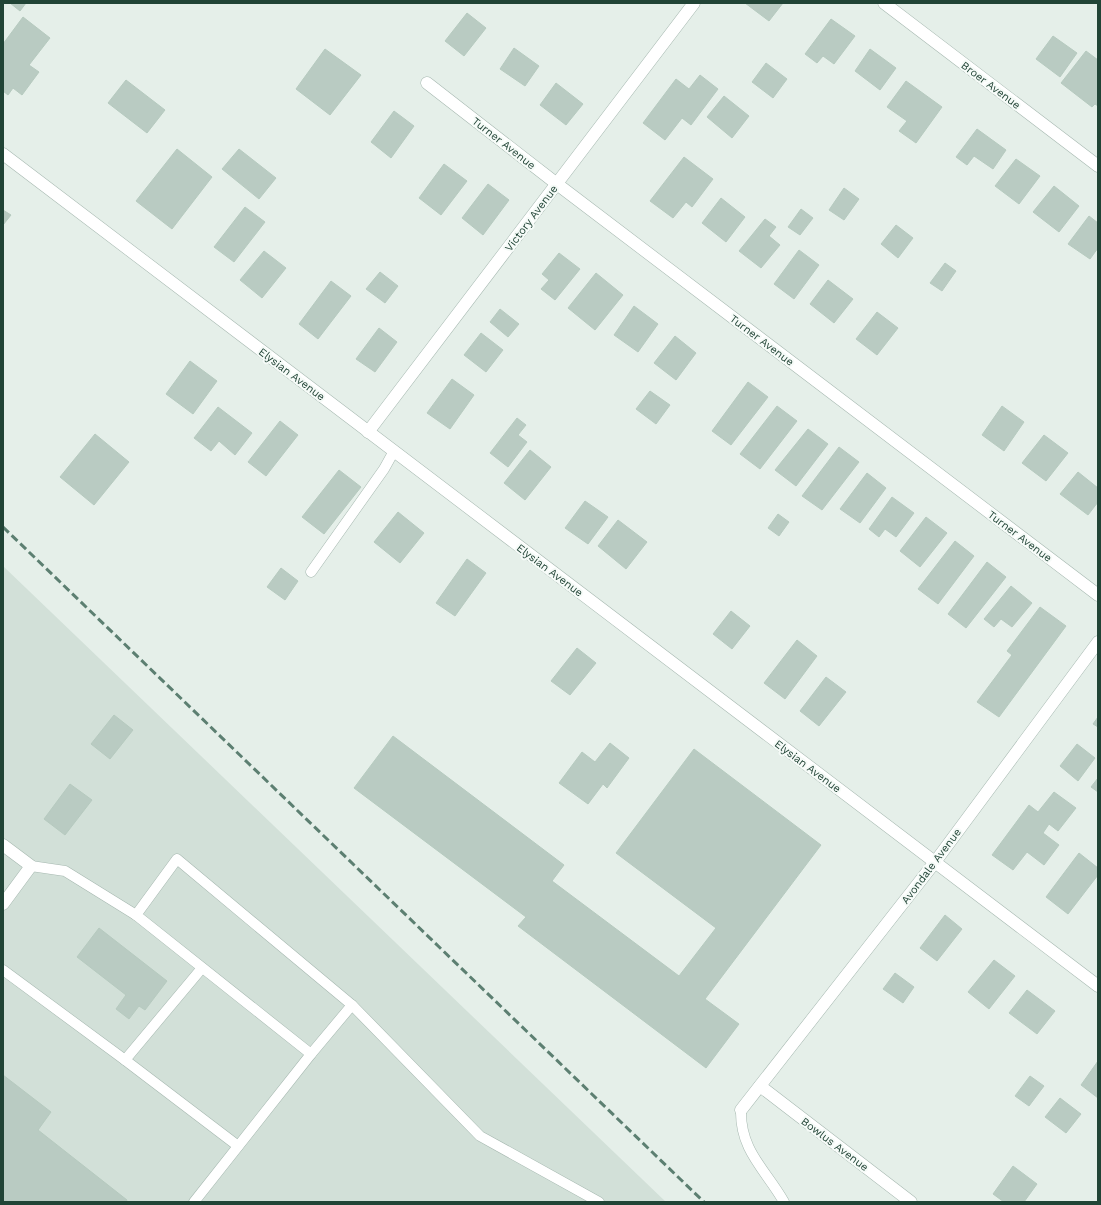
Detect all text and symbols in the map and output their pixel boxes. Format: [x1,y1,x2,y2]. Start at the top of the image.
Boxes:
street label: Broer Avenue [958,59,1023,112]
street label: Turner Avenue [469,115,538,172]
street label: Victory Avenue [502,183,561,254]
street label: Turner Avenue [727,312,796,369]
street label: Elysian Avenue [256,345,327,404]
street label: Turner Avenue [985,508,1054,565]
street label: Elysian Avenue [514,541,585,600]
street label: Elysian Avenue [772,737,843,796]
street label: Avondale Avenue [899,826,964,907]
street label: Bowlus Avenue [798,1115,871,1174]

